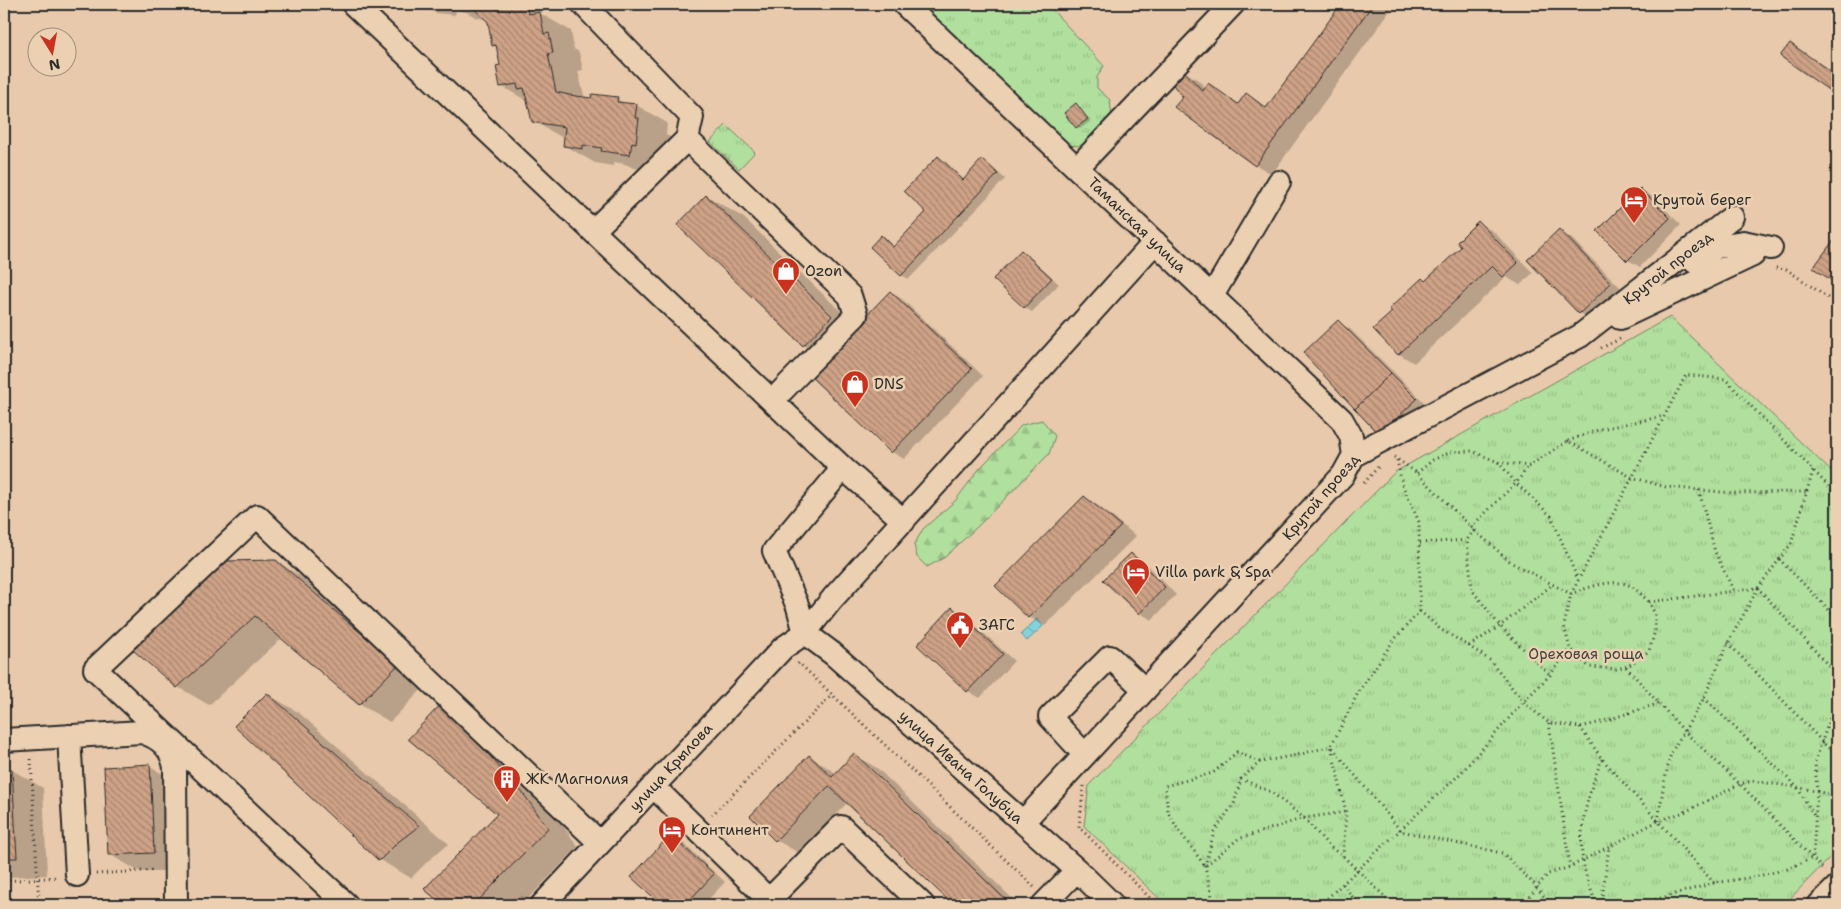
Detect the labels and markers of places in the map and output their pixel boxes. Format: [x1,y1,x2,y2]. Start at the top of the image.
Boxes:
hotel icon: Крутой берег [1619,185,1649,224]
place label: Крутой берег [1653,190,1751,210]
shop icon: Ozon [771,256,801,295]
place label: Ozon [805,261,842,281]
shop icon: DNS [840,369,870,408]
place label: DNS [874,374,904,394]
hotel icon: Villa park & Spa [1121,557,1151,596]
place label: Villa park & Spa [1155,562,1271,582]
public building icon: ЗАГС [945,610,975,649]
place label: ЗАГС [979,615,1015,635]
building icon: ЖК Магнолия [492,764,522,803]
place label: ЖК Магнолия [526,769,629,789]
hotel icon: Континент [657,815,687,854]
place label: Континент [691,820,769,840]

